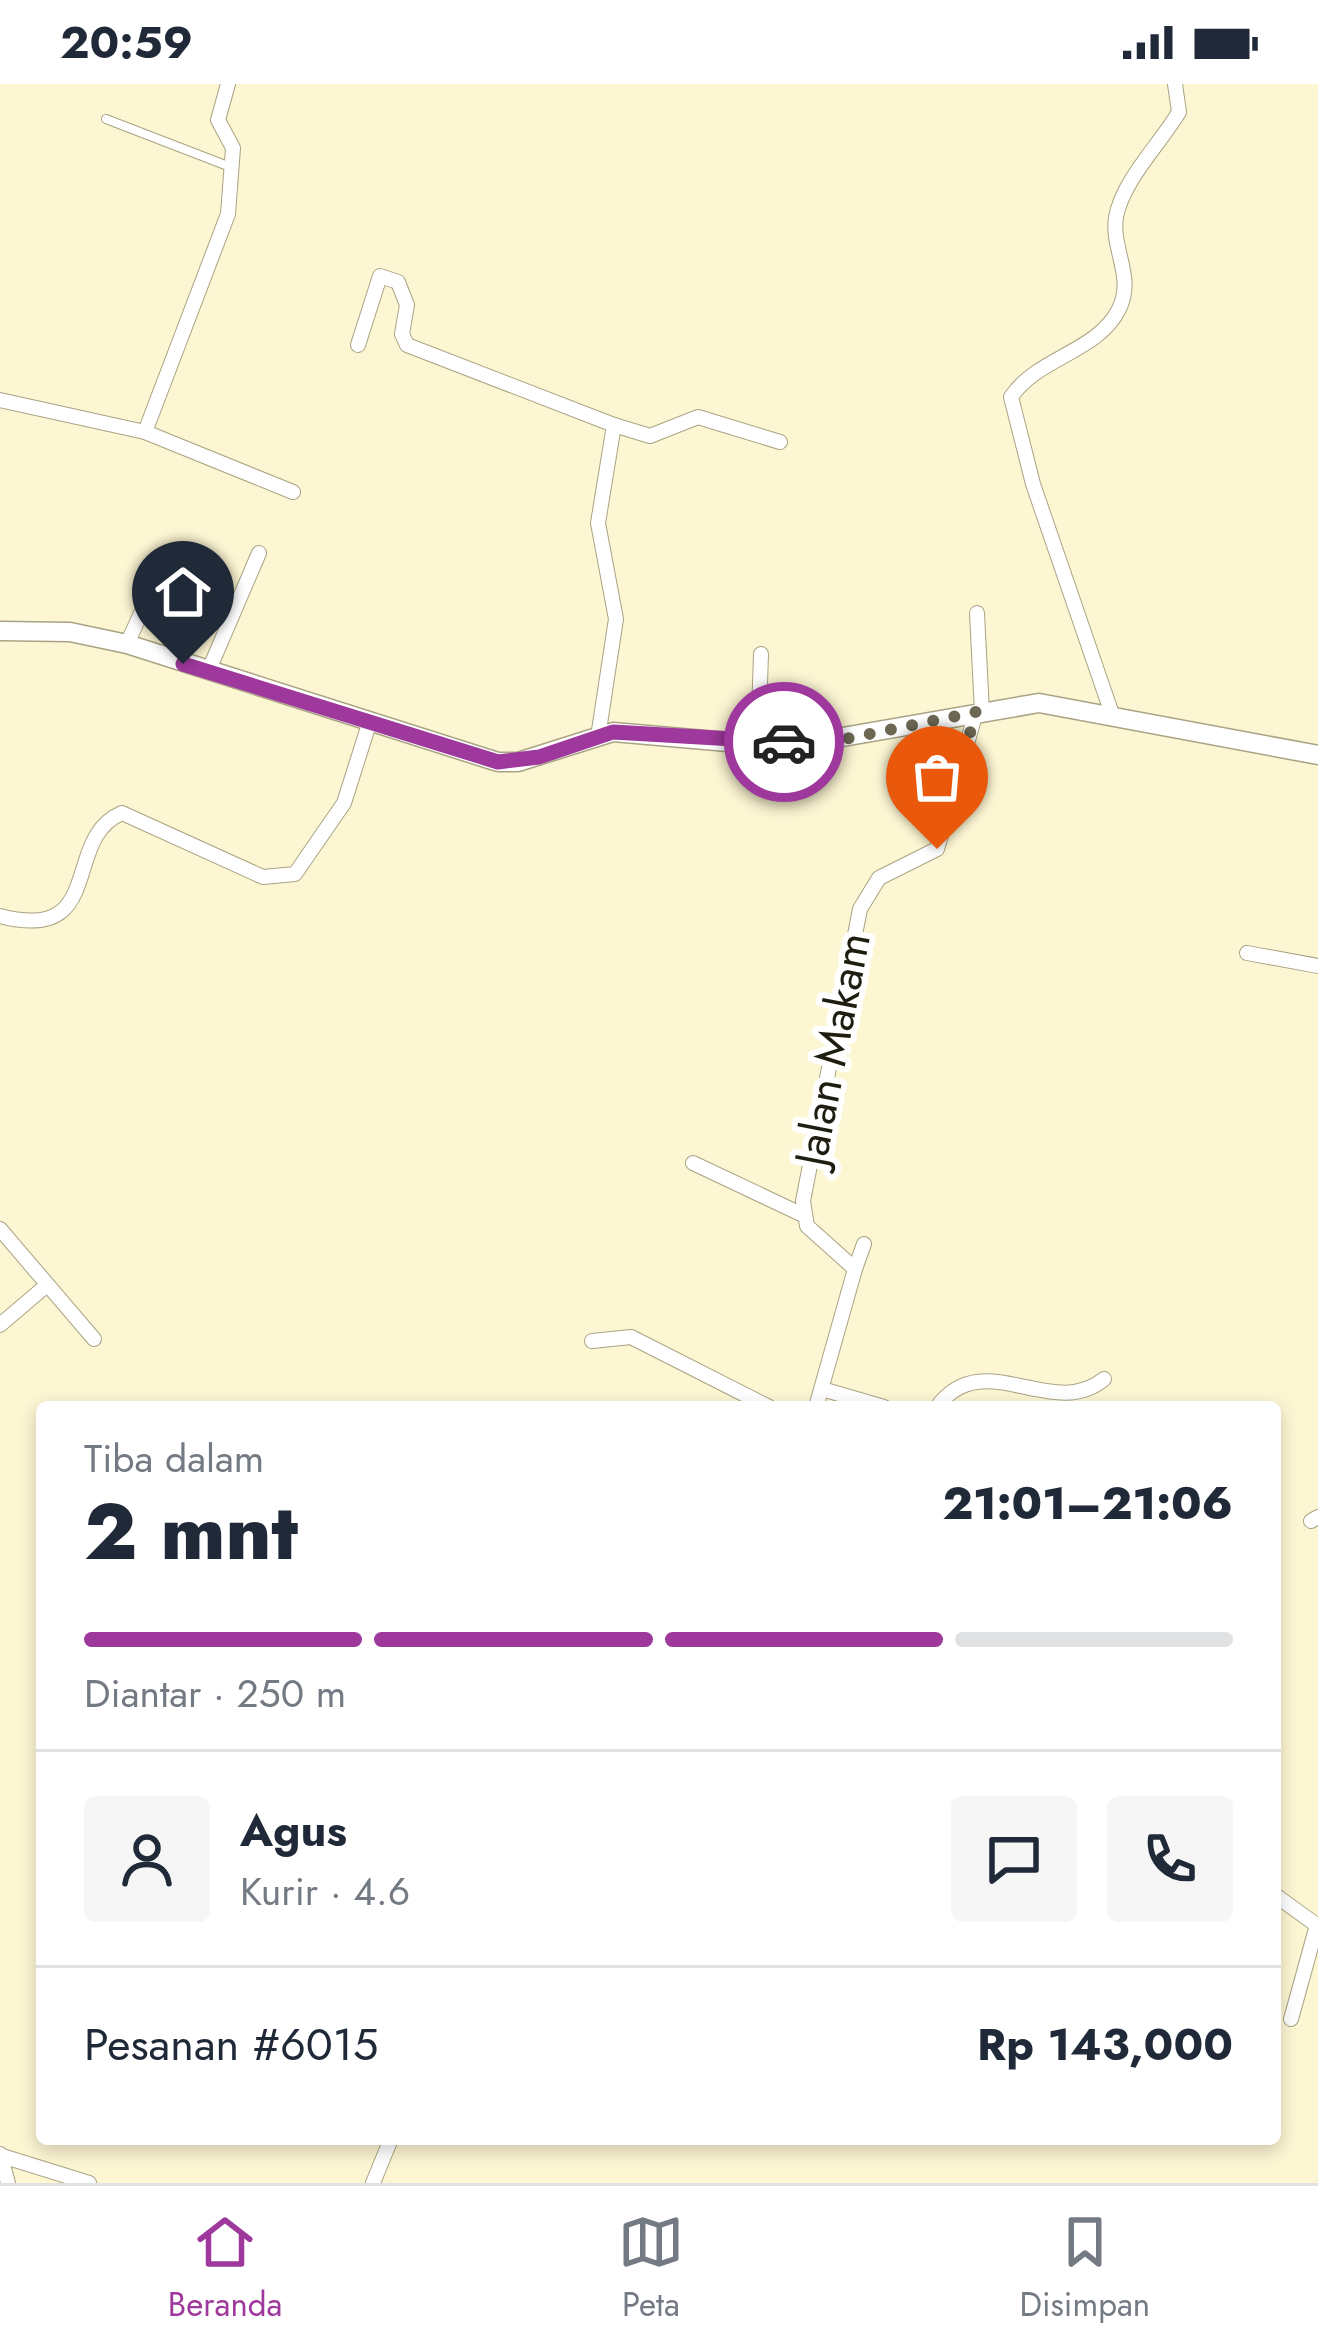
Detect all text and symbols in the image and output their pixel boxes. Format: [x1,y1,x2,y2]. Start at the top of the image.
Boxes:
text: 20:59 [60,10,193,75]
pin [132,541,234,664]
icon: home [150,559,216,625]
courier [724,682,844,802]
icon: car [751,709,817,775]
pin [886,726,988,849]
icon: bag [904,744,970,810]
street label: Jalan Makam [777,927,887,1176]
text: Tiba dalam [84,1430,264,1487]
text: 21:01–21:06 [942,1471,1233,1536]
text: 2 mnt [84,1476,298,1588]
text: Diantar · 250 m [84,1665,346,1722]
button: person [84,1796,210,1922]
button: chat [951,1796,1077,1922]
button: phone [1107,1796,1233,1922]
text: Agus [240,1798,347,1863]
text: Kurir · 4.6 [240,1863,410,1920]
text: Pesanan #6015 [84,2012,378,2077]
text: Rp 143,000 [977,2012,1233,2077]
tab: Beranda [168,2209,282,2328]
tab: Peta [618,2209,684,2328]
tab: Disimpan [1020,2209,1150,2328]

